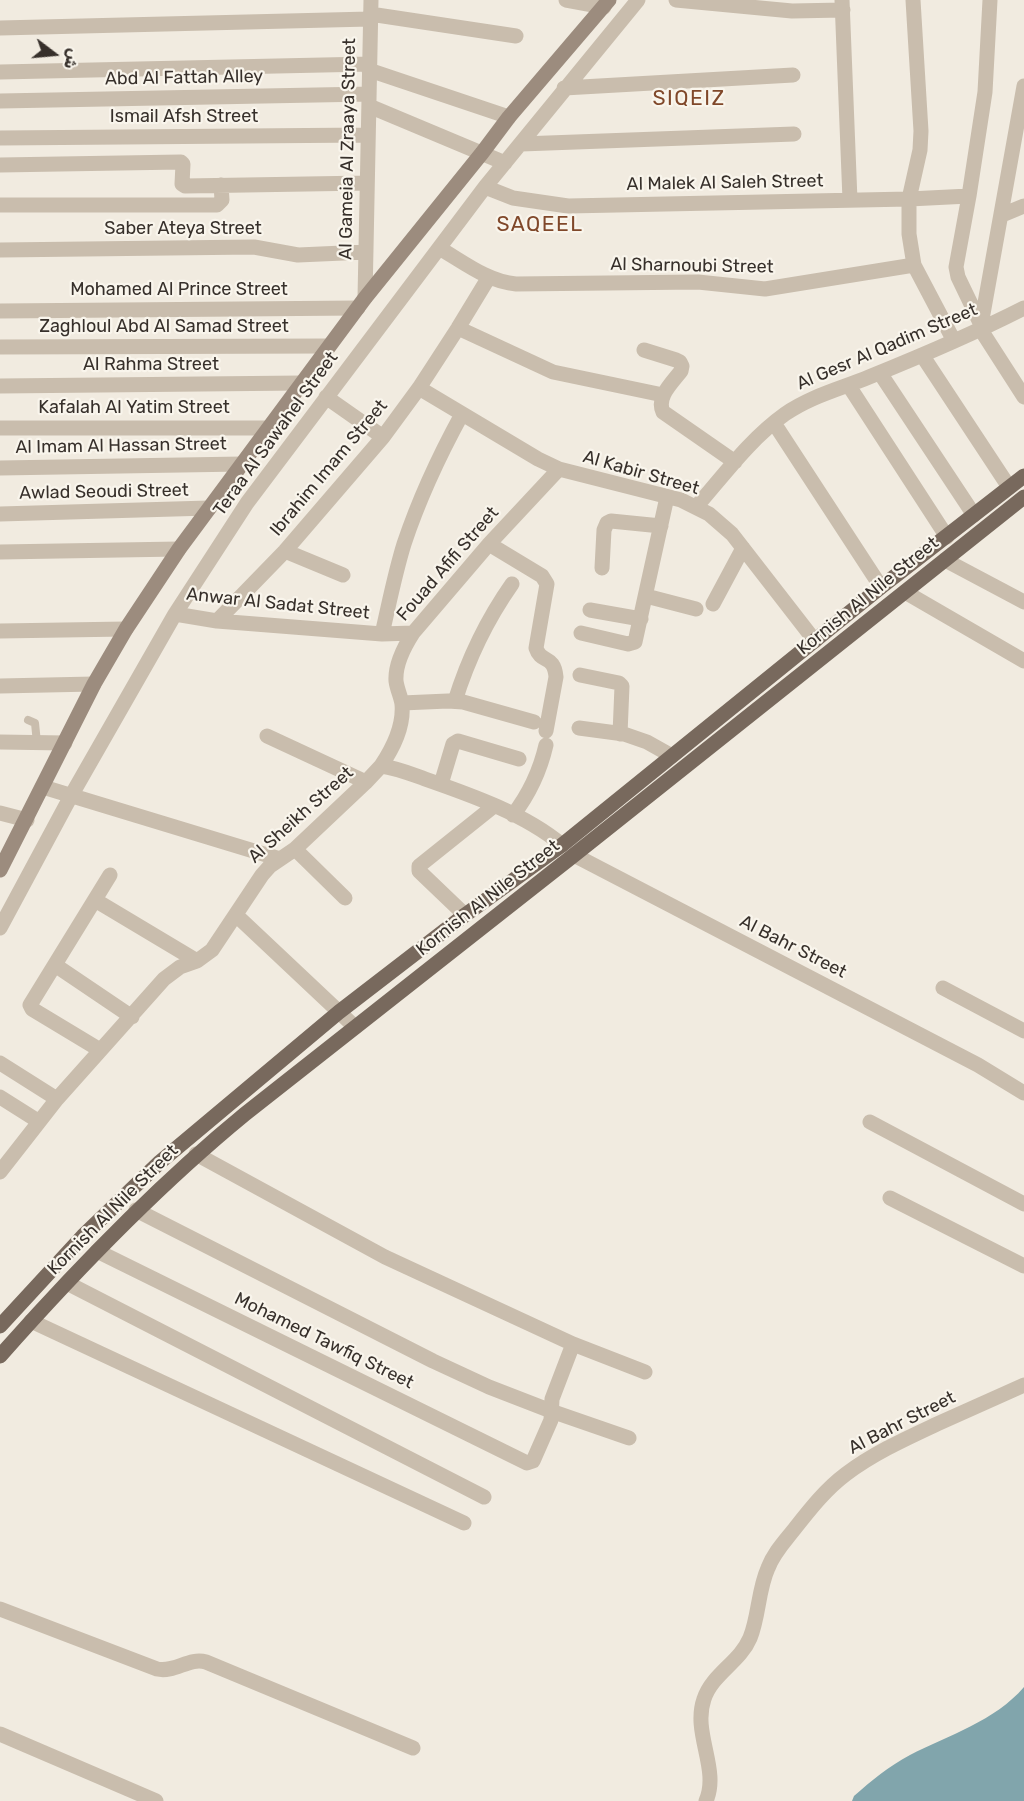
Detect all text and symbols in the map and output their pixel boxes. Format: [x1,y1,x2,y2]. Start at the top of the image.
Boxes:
north arrow [24,24,84,84]
street label: Al Gameia Al Zraaya Street [335,38,361,260]
text: ش [60,47,84,71]
street label: Abd Al Fattah Alley [105,66,263,90]
district label: SIQEIZ [652,86,726,112]
street label: Ismail Afsh Street [110,106,258,128]
street label: Al Malek Al Saleh Street [626,170,824,196]
district label: SAQEEL [496,212,584,238]
street label: Saber Ateya Street [104,218,262,240]
street label: Al Sharnoubi Street [610,254,774,278]
street label: Mohamed Al Prince Street [70,279,288,301]
street label: Al Gesr Al Qadim Street [793,299,981,395]
street label: Zaghloul Abd Al Samad Street [39,316,289,338]
street label: Teraa Al Sawahel Street [209,348,343,520]
street label: Al Rahma Street [83,354,219,376]
street label: Ibrahim Imam Street [266,395,392,541]
street label: Kafalah Al Yatim Street [38,397,230,419]
street label: Al Imam Al Hassan Street [15,433,227,459]
street label: Al Kabir Street [580,446,702,500]
street label: Awlad Seoudi Street [19,480,189,504]
street label: Fouad Afifi Street [392,502,504,626]
street label: Kornish Al Nile Street [793,532,943,660]
street label: Anwar Al Sadat Street [185,584,371,624]
street label: Al Sheikh Street [244,762,358,868]
street label: Kornish Al Nile Street [412,835,564,961]
street label: Al Bahr Street [736,911,850,983]
street label: Kornish Al Nile Street [43,1140,183,1280]
street label: Mohamed Tawfiq Street [231,1288,417,1394]
street label: Al Bahr Street [845,1387,959,1459]

